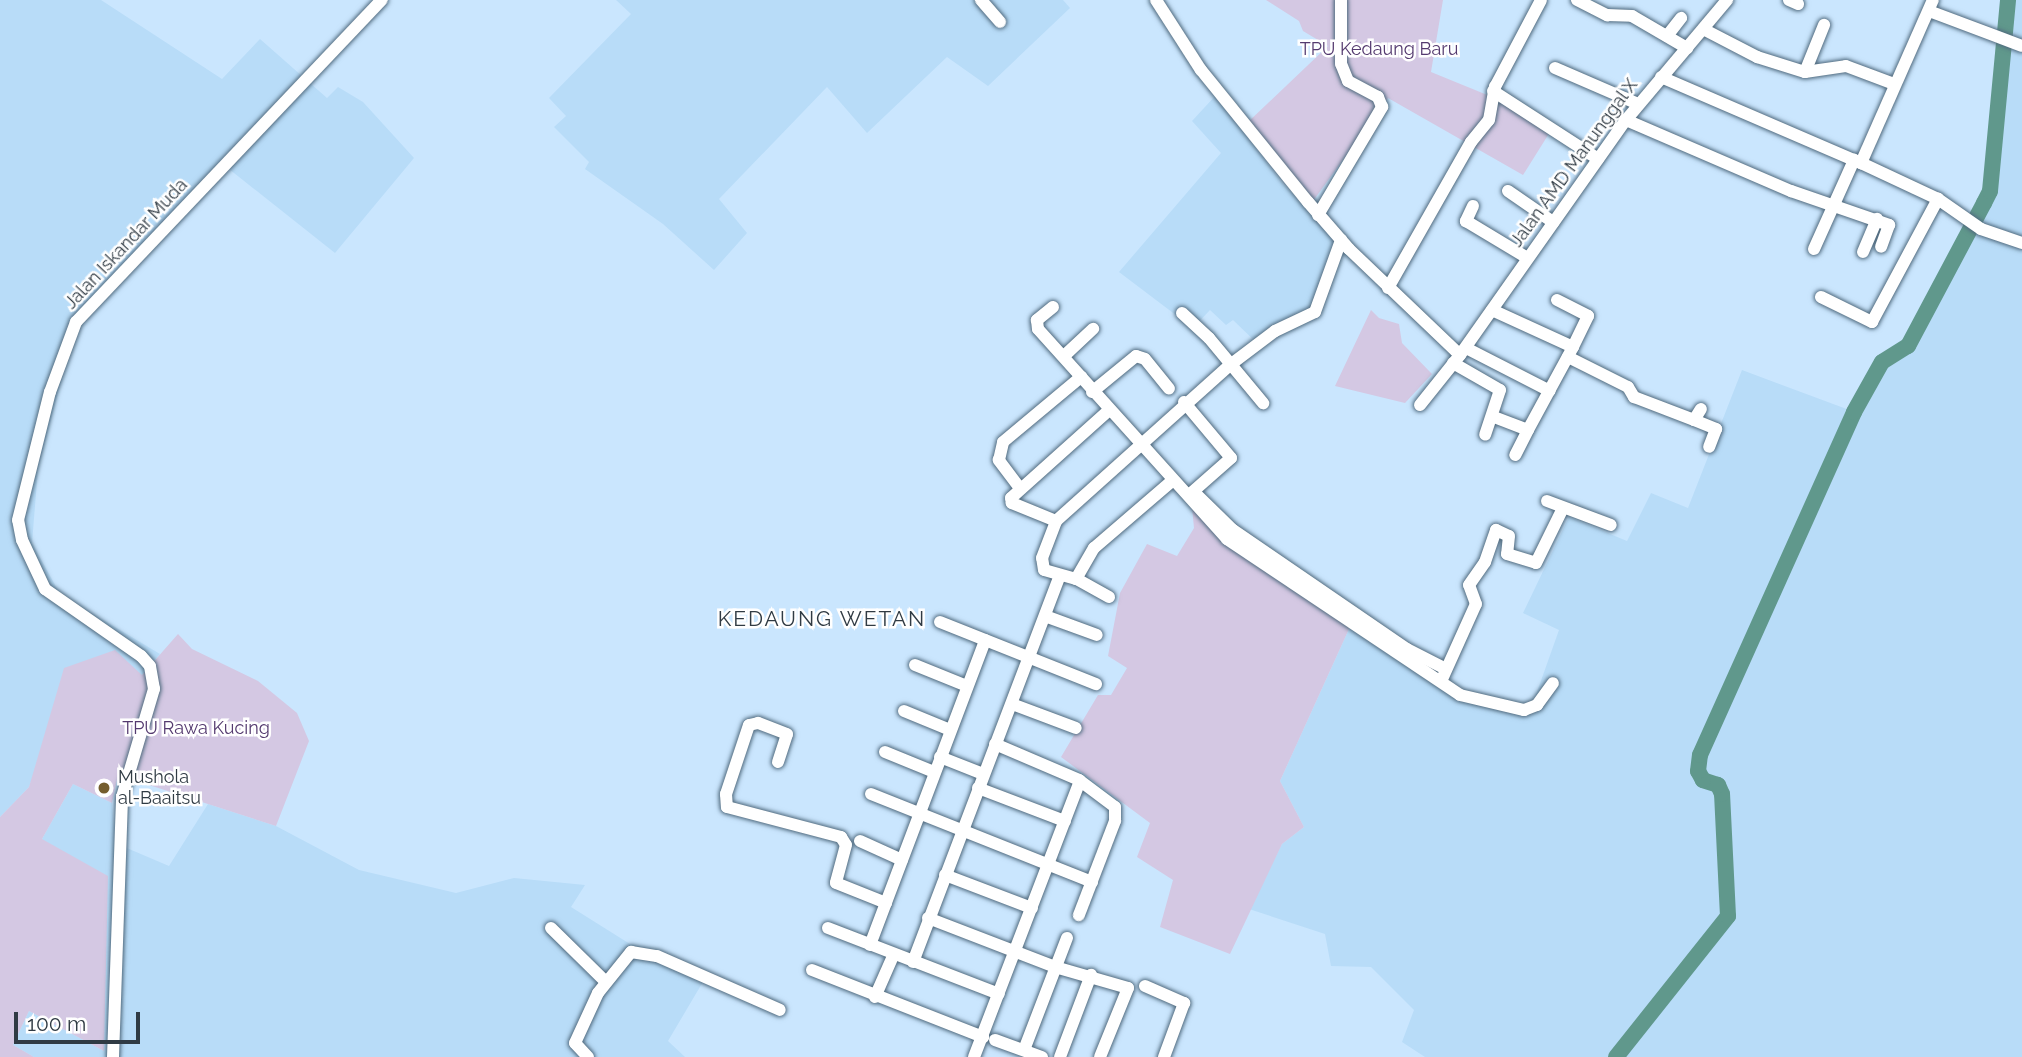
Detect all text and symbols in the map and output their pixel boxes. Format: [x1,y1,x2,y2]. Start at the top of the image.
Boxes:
park label: TPU Kedaung Baru [1300,38,1458,60]
street label: Jalan AMD Manunggal X [1505,74,1643,252]
street label: Jalan Iskandar Muda [60,174,192,314]
district label: KEDAUNG WETAN [719,606,925,632]
park label: TPU Rawa Kucing [122,717,270,739]
place label: Mushola al-Baaitsu [118,767,201,810]
marker: Mushola al-Baaitsu [96,780,112,796]
scale bar [18,998,144,1042]
text: 100 m [27,1011,86,1036]

